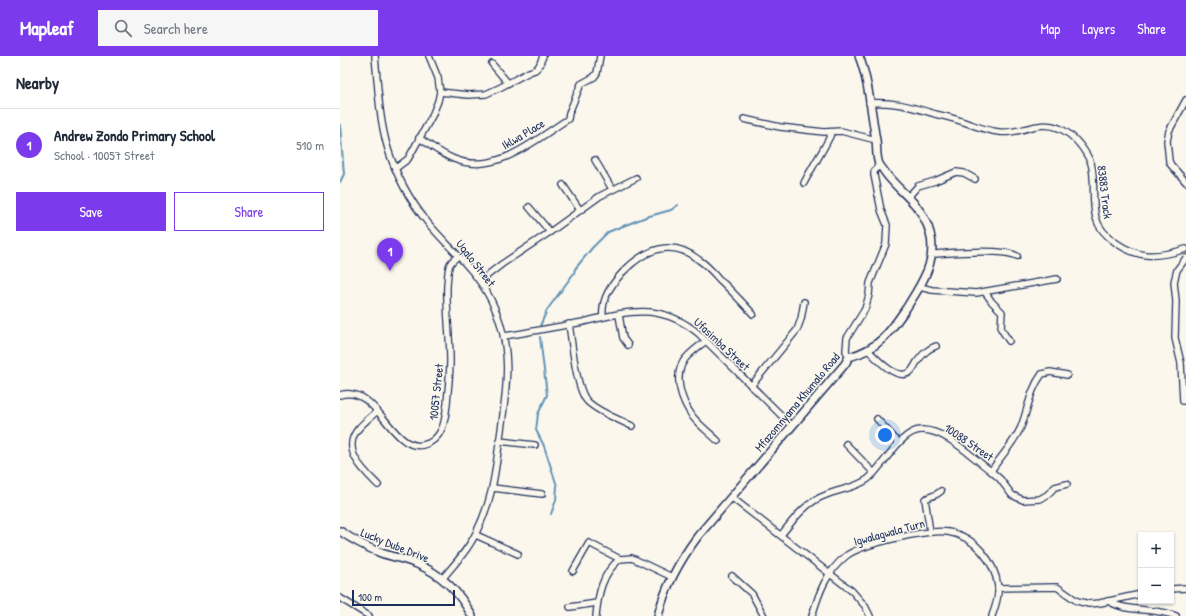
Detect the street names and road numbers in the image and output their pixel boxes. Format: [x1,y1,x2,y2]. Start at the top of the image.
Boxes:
street label: Iklwa Place [498,114,548,153]
street label: 83883 Track [1093,164,1117,220]
street label: Uqalo Street [452,236,500,291]
street label: Ufasimba Street [690,313,755,375]
street label: Mfazomnyama Khumalo Road [750,349,844,455]
street label: 10057 Street [425,362,448,421]
street label: 10088 Street [941,419,998,465]
street label: Igwalagwala Turn [852,514,926,550]
street label: Lucky Dube Drive [358,524,432,567]

